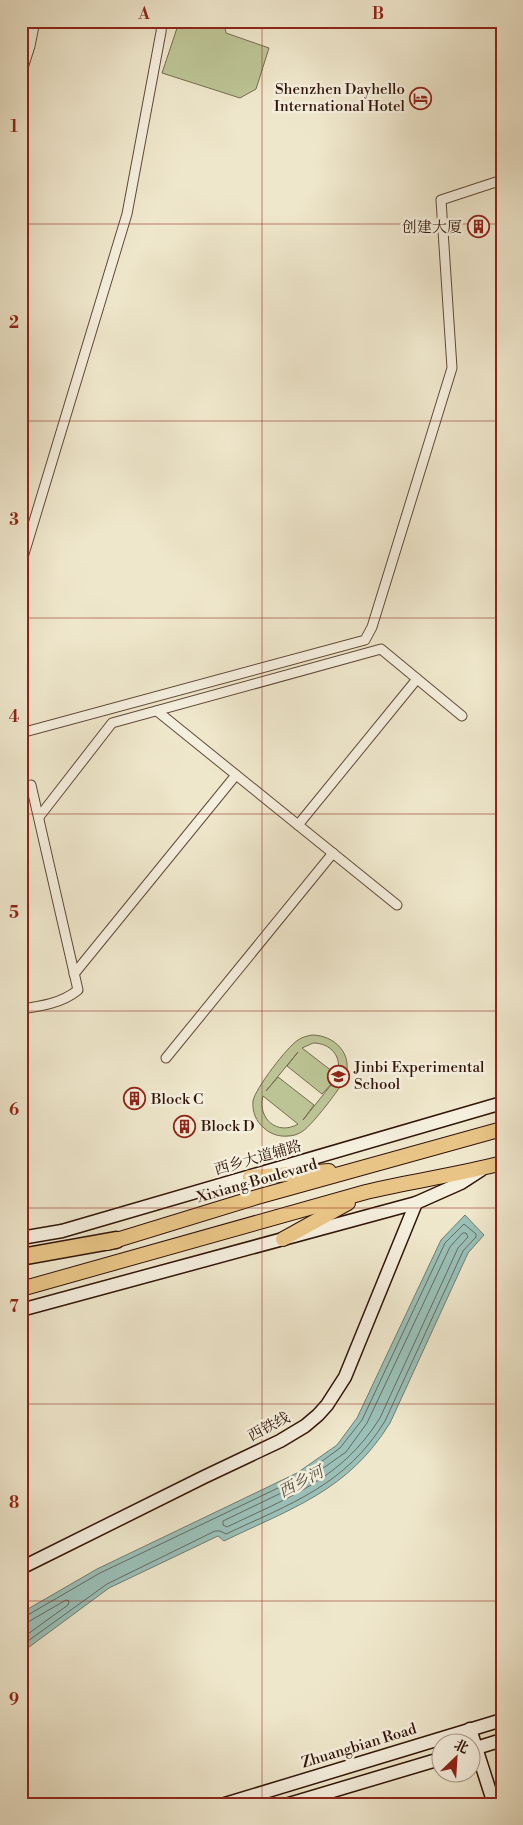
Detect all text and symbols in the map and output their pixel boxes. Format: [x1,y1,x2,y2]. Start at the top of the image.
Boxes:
text: A [137,4,150,24]
text: B [372,4,384,24]
place label: Shenzhen Dayhello International Hotel [274,80,406,116]
hotel icon: Shenzhen Dayhello International Hotel [409,86,433,110]
text: 1 [10,117,18,137]
building icon: 创建大厦 [466,215,490,239]
place label: 创建大厦 [402,218,462,237]
text: 2 [9,313,19,333]
text: 3 [9,510,19,530]
text: 4 [9,707,20,727]
text: 5 [9,903,19,923]
place label: Jinbi Experimental School [353,1058,485,1094]
school or university icon: Jinbi Experimental School [326,1064,350,1088]
building icon: Block C [123,1087,147,1111]
place label: Block C [150,1090,203,1109]
text: 6 [9,1100,19,1120]
building icon: Block D [173,1114,197,1138]
place label: Block D [200,1117,255,1136]
street label: 西乡大道辅路 [212,1136,304,1180]
street label: Xixiang Boulevard [194,1155,320,1208]
text: 7 [9,1297,19,1317]
street label: 西铁线 [245,1408,293,1446]
water label: 西乡河 [275,1460,330,1502]
text: 8 [9,1493,19,1513]
text: 9 [9,1690,19,1710]
street label: Zhuangbian Road [299,1719,419,1773]
north arrow [430,1732,480,1782]
text: 北 [451,1736,471,1758]

